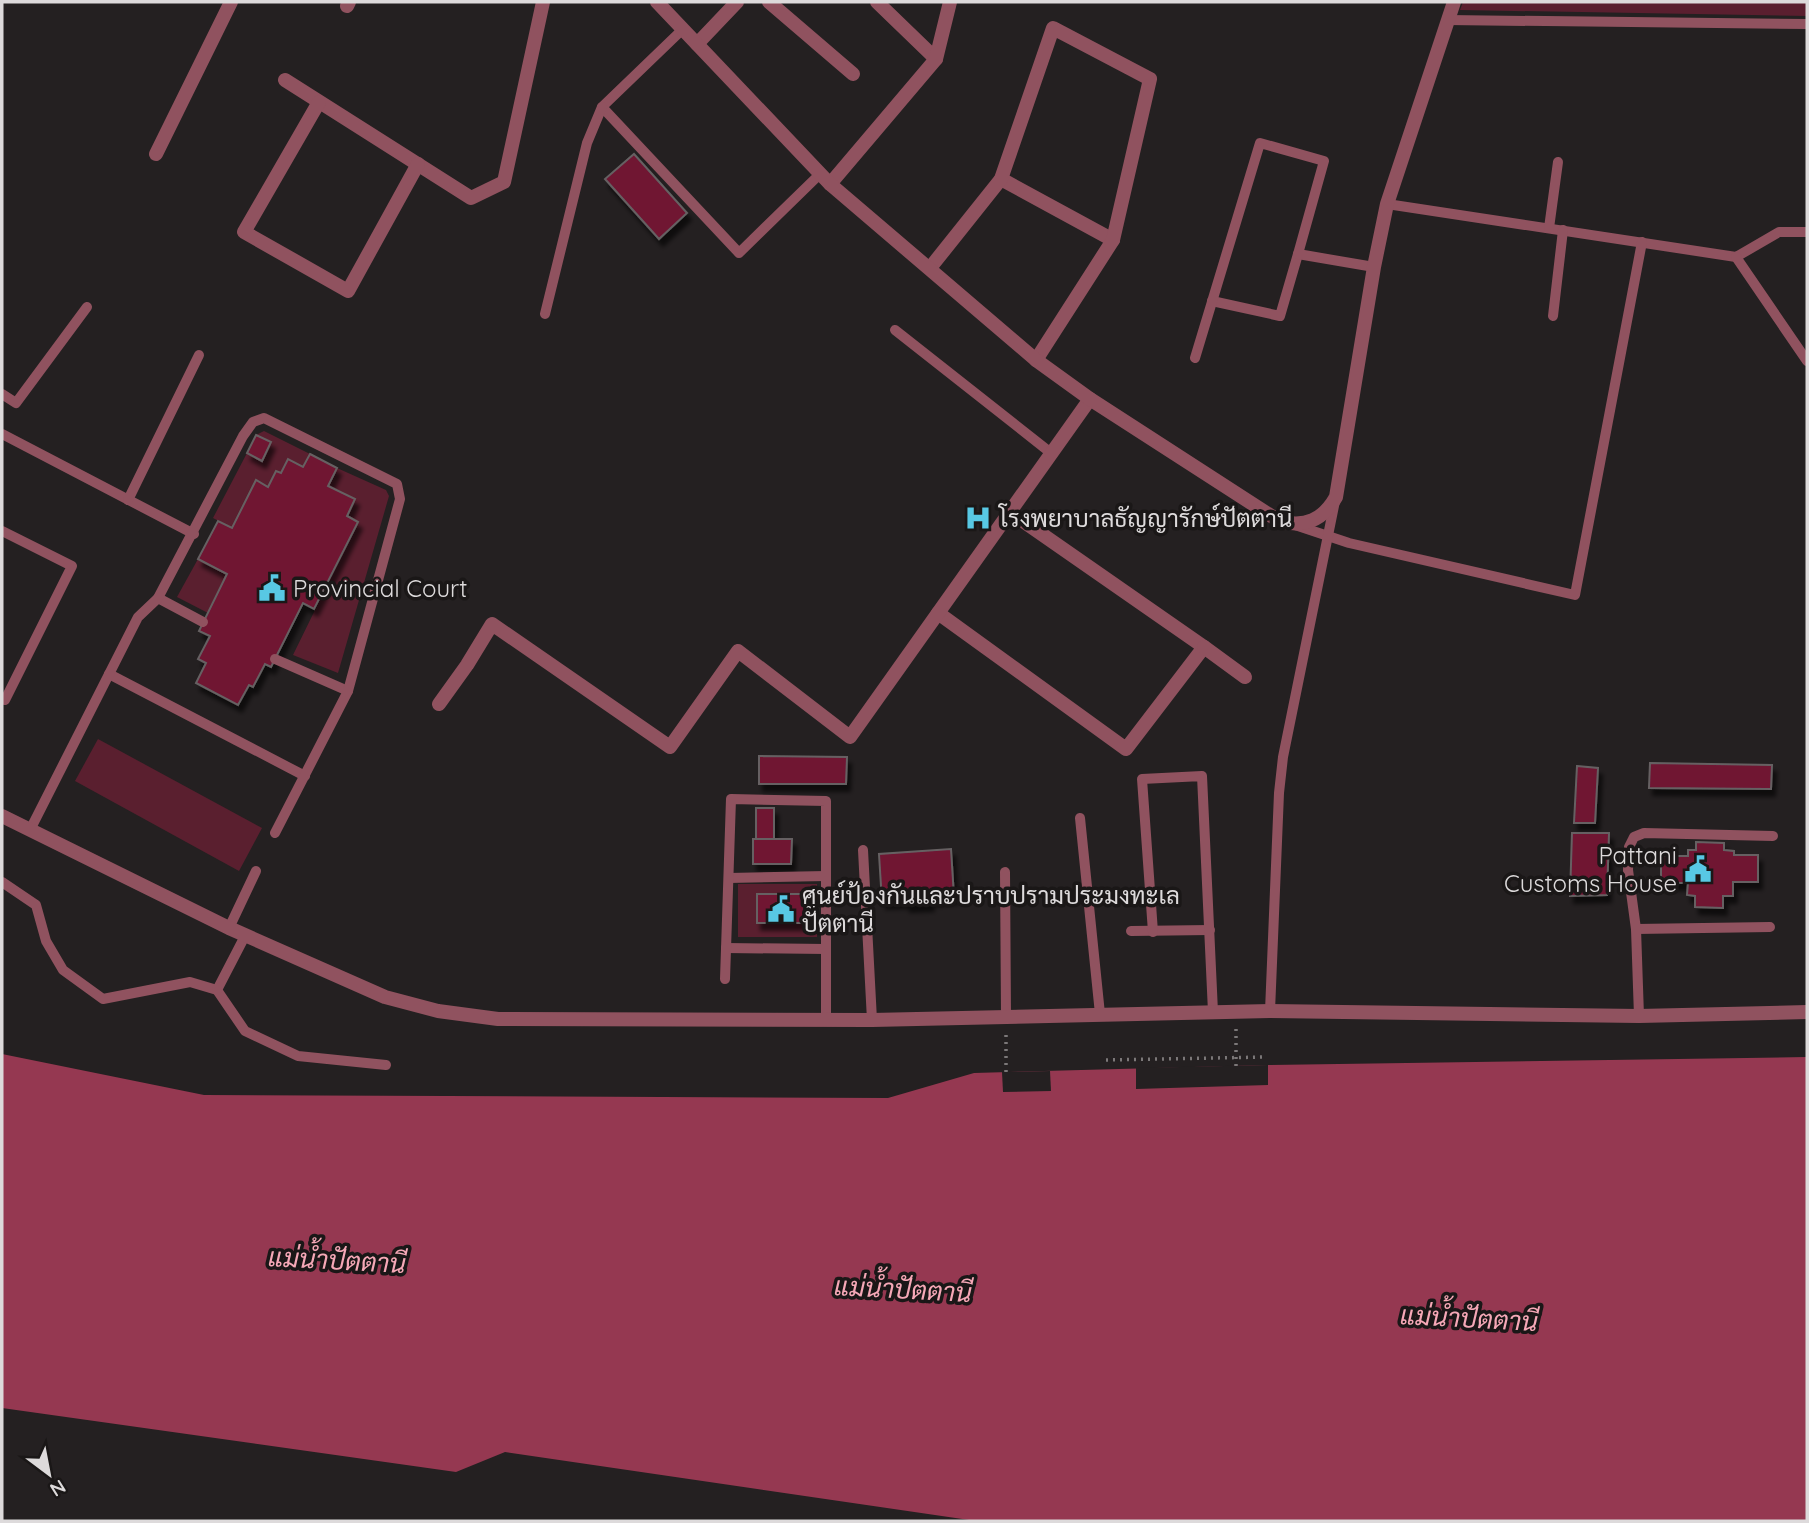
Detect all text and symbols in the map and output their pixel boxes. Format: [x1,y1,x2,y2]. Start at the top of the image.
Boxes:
hospital icon: โรงพยาบาลธัญญารักษ์ปัตตานี [963,503,993,533]
place label: โรงพยาบาลธัญญารักษ์ปัตตานี [997,503,1292,533]
public building icon: Provincial Court [257,573,287,603]
place label: Provincial Court [293,573,467,603]
place label: Pattani Customs House [1504,840,1677,898]
public building icon: Pattani Customs House [1683,854,1713,884]
place label: ศูนย์ป้องกันและปราบปรามประมงทะเล ปัตตานี [802,880,1180,938]
public building icon: ศูนย์ป้องกันและปราบปรามประมงทะเล ปัตตานี [766,894,796,924]
water label: แม่น้ำปัตตานี [267,1236,409,1280]
water label: แม่น้ำปัตตานี [833,1265,975,1309]
water label: แม่น้ำปัตตานี [1399,1294,1541,1338]
north arrow [14,1439,84,1509]
text: N [46,1475,70,1502]

